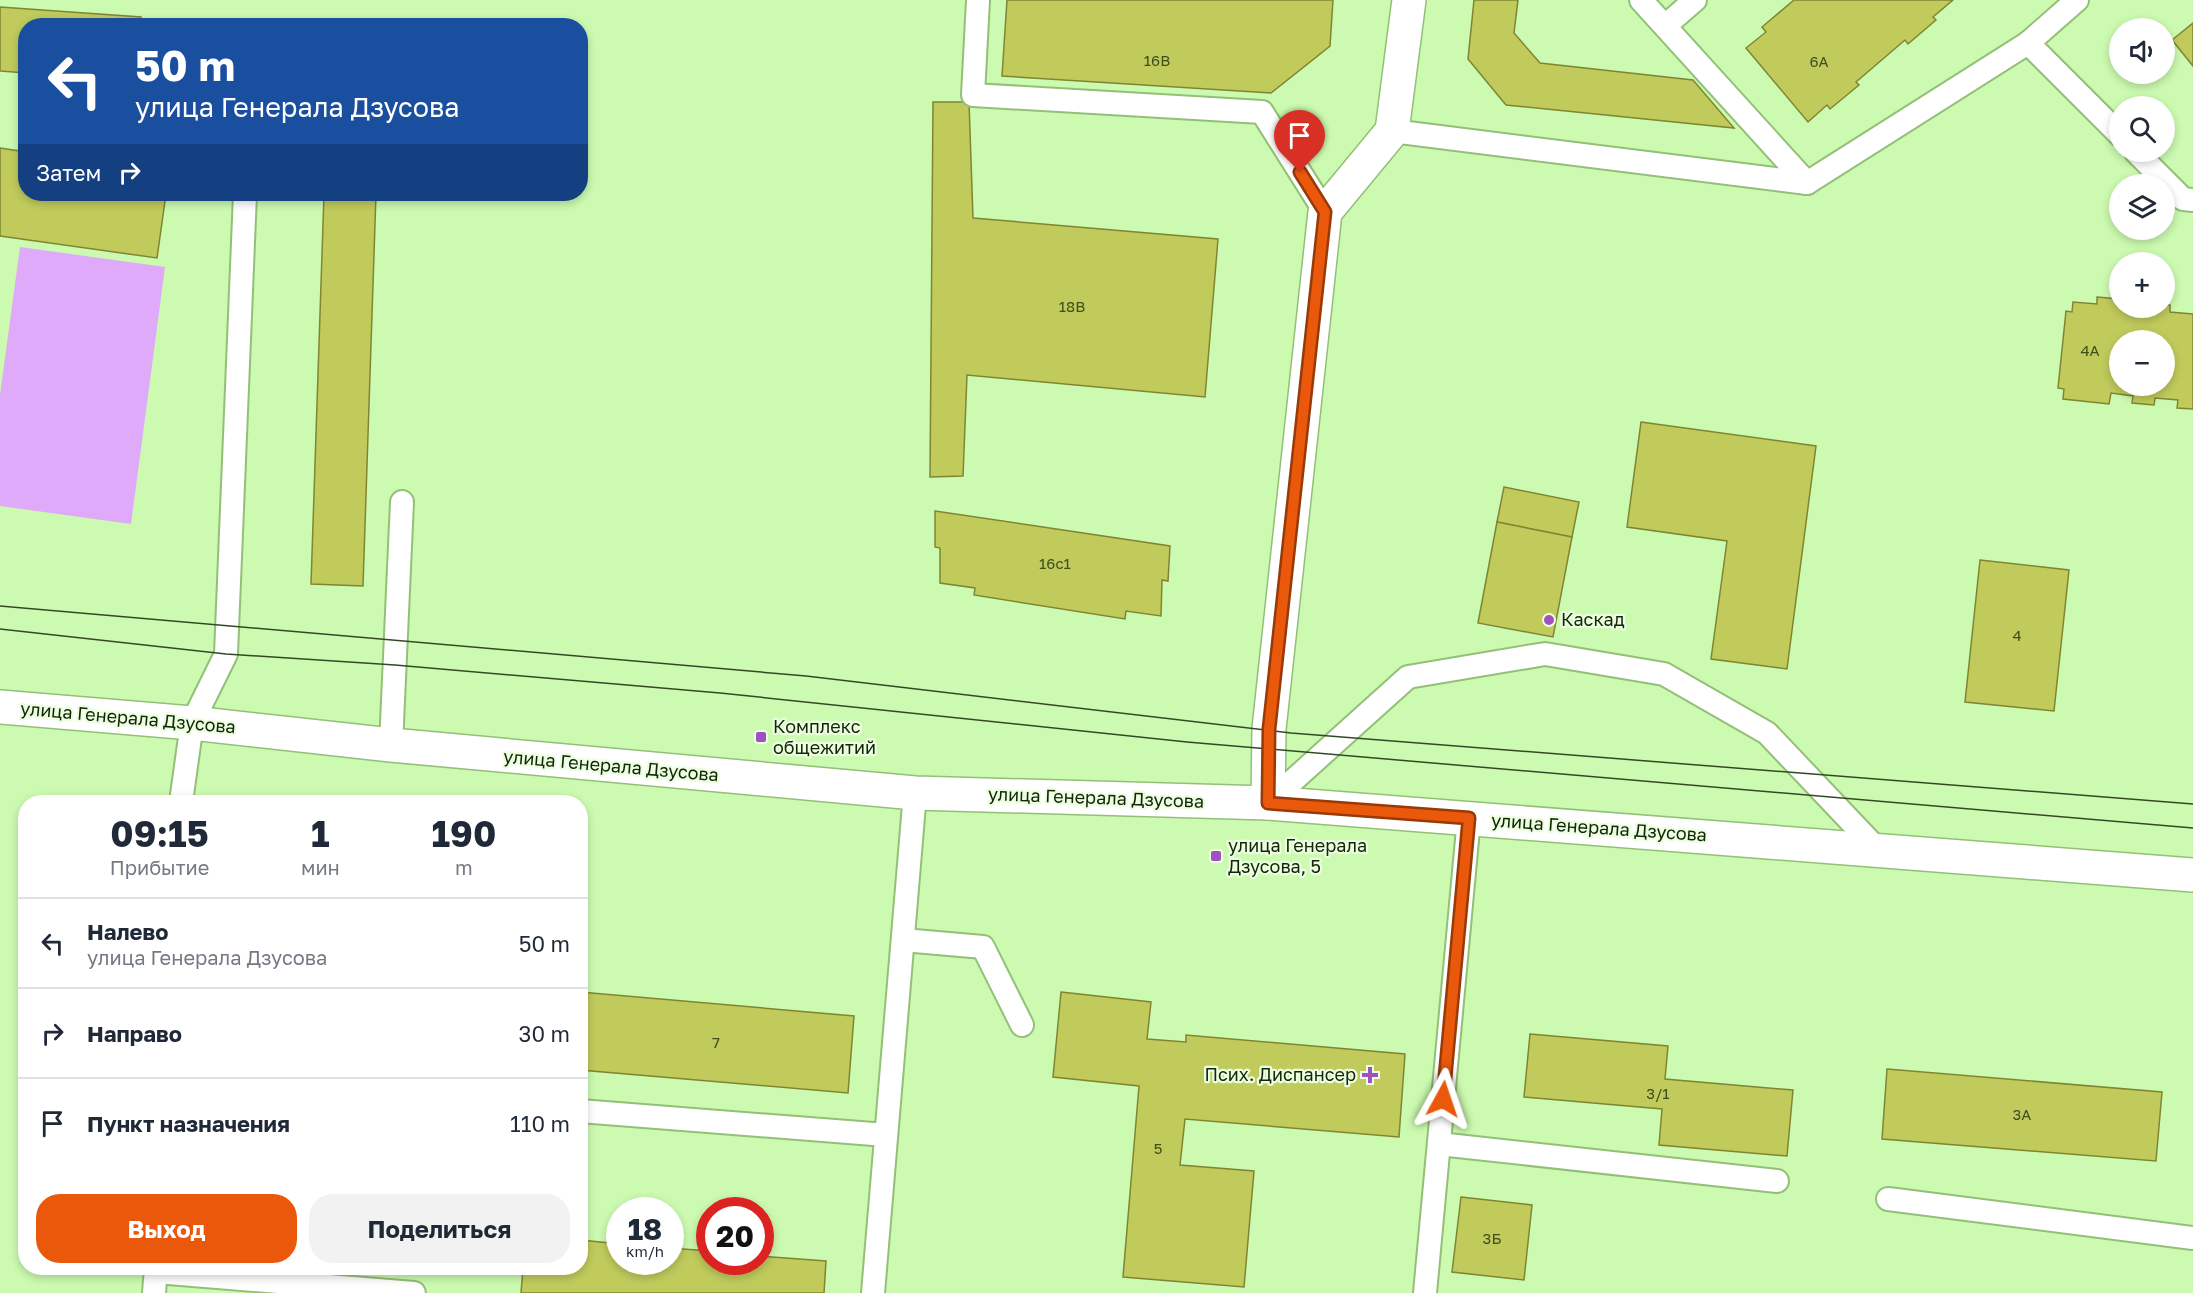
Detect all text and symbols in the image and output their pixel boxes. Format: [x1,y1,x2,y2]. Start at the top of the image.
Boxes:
map controls [2109,18,2175,396]
button: sound [2109,18,2175,84]
text: 50 m [135,40,235,90]
icon: left [36,42,114,120]
house number: 16В [1144,51,1170,69]
house number: 6А [1809,52,1829,70]
text: улица Генерала Дзусова [135,91,460,123]
button: search [2109,96,2175,162]
pin [1274,110,1325,172]
icon: arrive [1283,119,1316,152]
icon: right [113,156,146,189]
text: Затем [36,159,101,186]
button: layers [2109,174,2175,240]
button: + [2109,252,2175,318]
house number: 18В [1059,297,1085,315]
button: − [2109,330,2175,396]
house number: 4А [2080,341,2100,359]
house number: 16с1 [1039,554,1071,572]
place label: Каскад [1561,608,1625,630]
marker: Каскад [1542,613,1556,627]
house number: 4 [2012,626,2022,644]
street label: улица Генерала Дзусова [19,697,237,737]
place label: Комплекс общежитий [773,715,876,758]
marker: Комплекс общежитий [754,730,768,744]
street label: улица Генерала Дзусова [502,745,720,785]
street label: улица Генерала Дзусова [988,782,1205,812]
street label: улица Генерала Дзусова [1490,808,1708,846]
text: 09:15 [110,812,209,855]
text: 1 [311,812,330,855]
text: 190 [431,812,496,855]
place label: улица Генерала Дзусова, 5 [1228,834,1367,877]
marker: улица Генерала Дзусова, 5 [1209,849,1223,863]
text: Прибытие [110,855,209,879]
text: мин [301,855,340,879]
text: m [455,855,473,879]
text: Налево [87,918,169,945]
icon: left [36,927,69,960]
text: 50 m [519,930,570,957]
text: улица Генерала Дзусова [87,945,327,969]
icon: right [36,1017,69,1050]
text: Направо [87,1020,182,1047]
text: 30 m [519,1020,570,1047]
house number: 7 [712,1033,720,1051]
place label: Псих. Диспансер [1205,1063,1356,1085]
marker: Псих. Диспансер [1361,1066,1379,1084]
position arrow [1411,1067,1475,1131]
house number: 3/1 [1646,1084,1670,1102]
house number: 3А [2013,1105,2031,1123]
icon: arrive [36,1107,69,1140]
text: Пункт назначения [87,1110,290,1137]
text: 110 m [510,1110,570,1137]
house number: 5 [1154,1139,1162,1157]
button: Выход [36,1194,297,1263]
button: Поделиться [309,1194,570,1263]
speed limit sign: 20 [696,1197,774,1275]
text: 18 [628,1211,662,1247]
house number: 3Б [1483,1229,1501,1247]
text: km/h [626,1242,664,1260]

